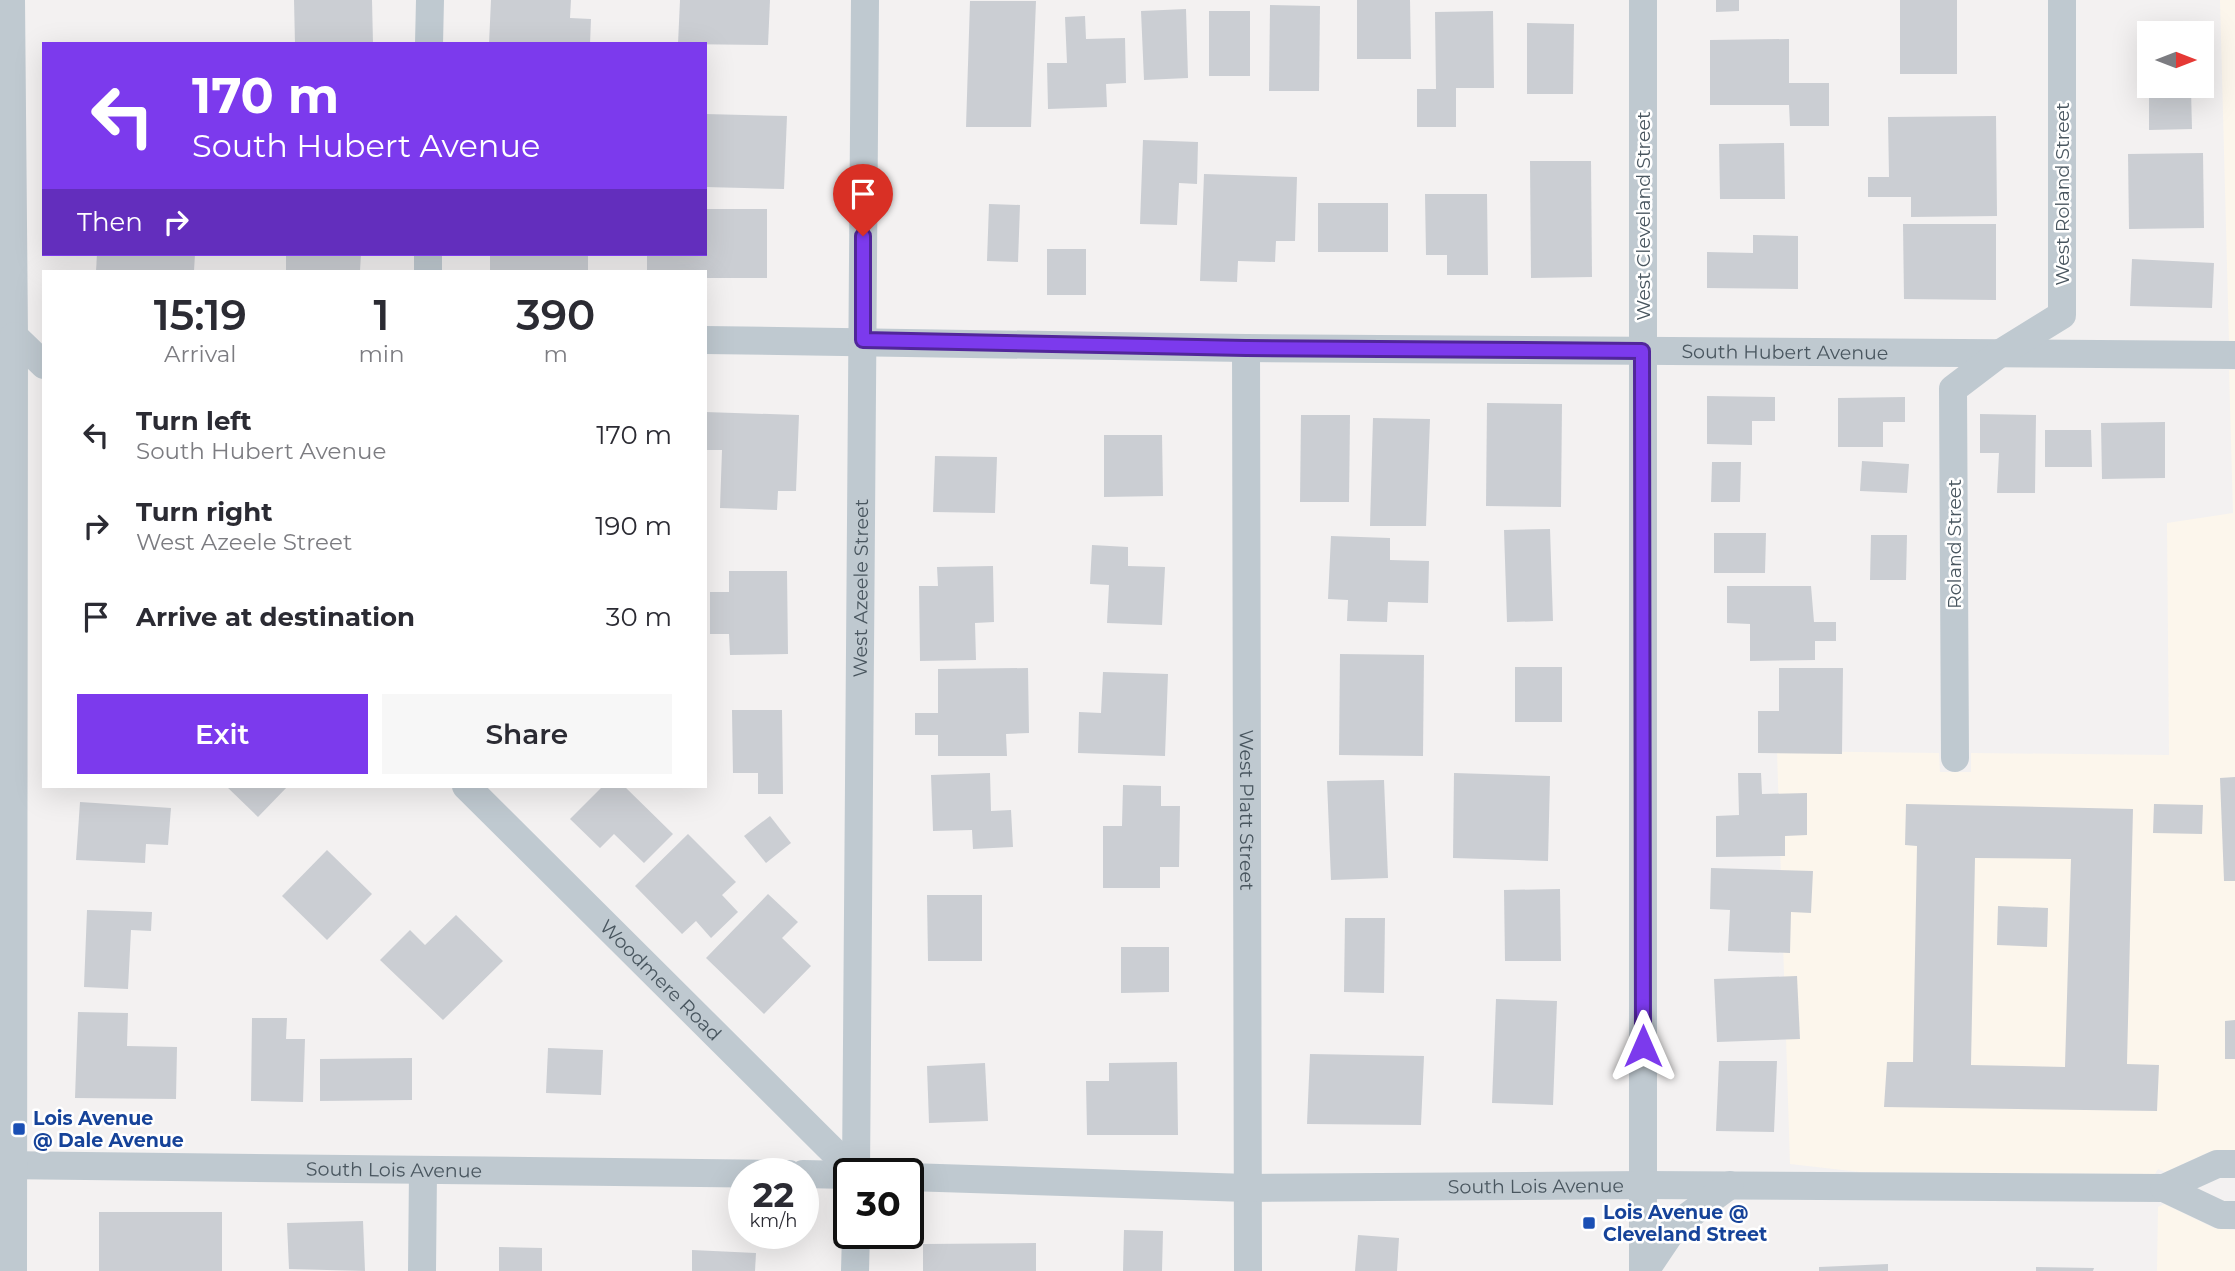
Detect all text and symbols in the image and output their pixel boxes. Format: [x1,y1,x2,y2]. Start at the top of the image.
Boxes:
north arrow [2137,21,2214,98]
map controls [2137,21,2214,98]
text: 170 m [192,66,339,125]
icon: left [77,70,168,161]
street label: West Roland Street [2051,102,2074,286]
street label: West Cleveland Street [1632,111,1655,321]
text: South Hubert Avenue [192,126,540,165]
pin [833,164,893,236]
icon: arrive [844,175,882,213]
icon: right [157,203,195,241]
text: Then [77,206,143,238]
text: 15:19 [154,289,247,341]
text: 1 [374,289,390,341]
text: 390 [516,289,595,341]
text: Arrival [164,340,237,368]
text: min [358,340,405,368]
text: m [544,340,568,368]
street label: South Hubert Avenue [1681,340,1888,364]
text: Turn left [136,405,252,437]
icon: left [77,416,115,454]
text: 170 m [596,419,672,451]
text: South Hubert Avenue [136,437,386,465]
street label: Roland Street [1943,479,1966,609]
text: Turn right [136,496,272,528]
street label: West Azeele Street [848,498,873,677]
icon: right [77,507,115,545]
text: 190 m [595,510,672,542]
text: West Azeele Street [136,528,352,556]
icon: arrive [77,598,115,636]
text: Arrive at destination [136,601,415,633]
text: 30 m [606,601,672,633]
button: Exit [77,694,368,774]
button: Share [382,694,672,774]
street label: West Platt Street [1235,729,1259,891]
street label: Woodmere Road [595,915,727,1045]
position arrow [1606,1009,1680,1083]
place label: Lois Avenue @ Dale Avenue [33,1107,184,1152]
marker: Lois Avenue @ Dale Avenue [11,1121,27,1137]
street label: South Lois Avenue [306,1157,482,1182]
speed limit sign: 30 [833,1158,924,1249]
text: 22 [753,1173,794,1216]
street label: South Lois Avenue [1448,1174,1624,1198]
place label: Lois Avenue @ Cleveland Street [1603,1201,1767,1246]
text: km/h [749,1210,798,1232]
marker: Lois Avenue @ Cleveland Street [1581,1215,1597,1231]

